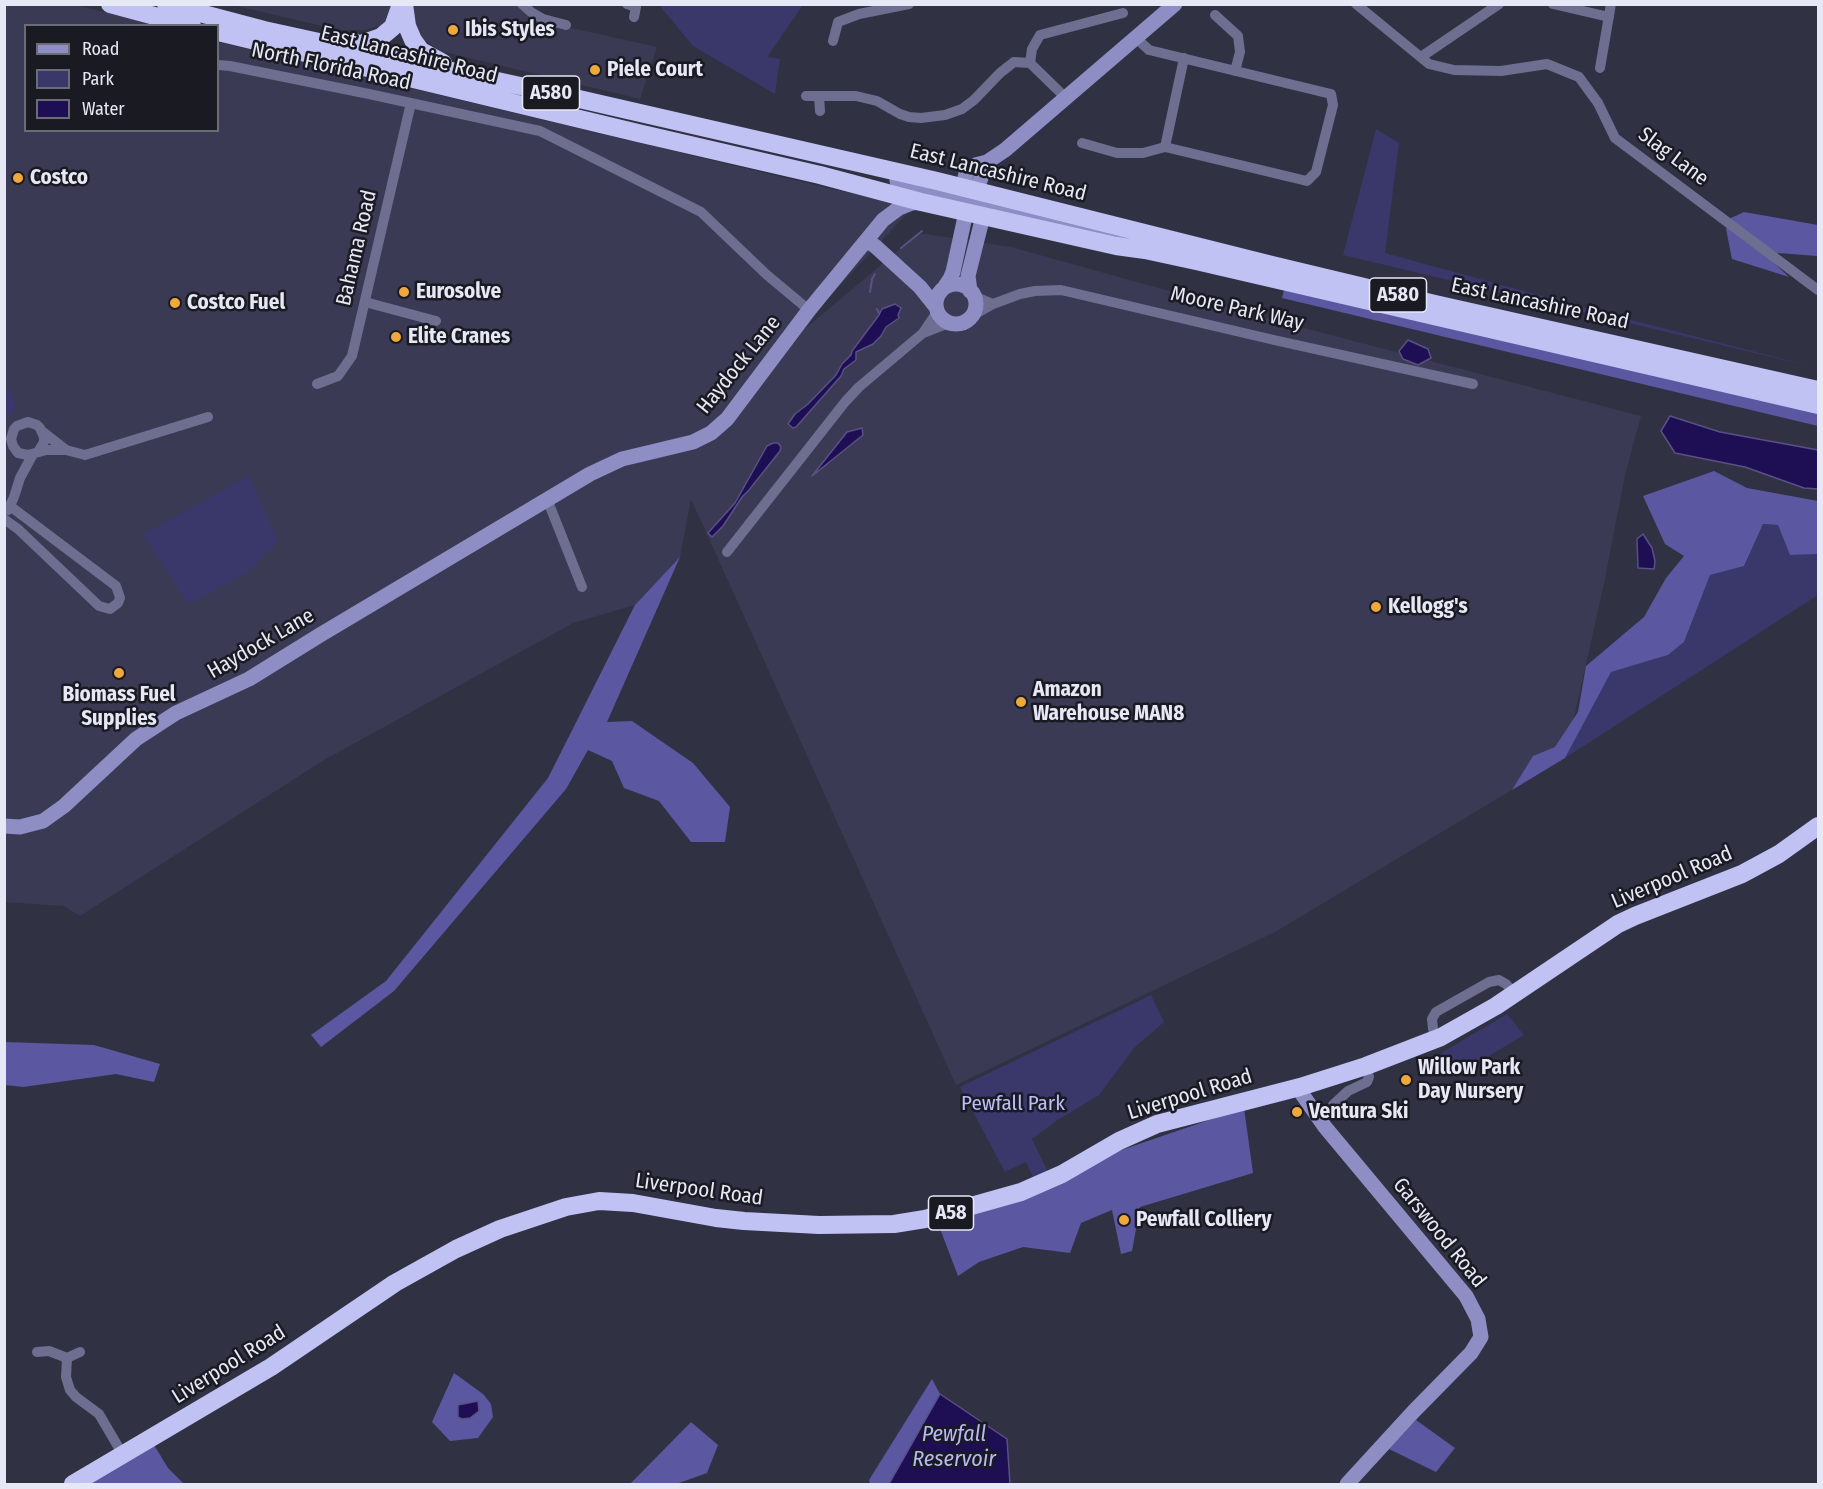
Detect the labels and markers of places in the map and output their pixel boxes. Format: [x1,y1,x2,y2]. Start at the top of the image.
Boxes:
place label: Ibis Styles [465,17,555,43]
marker: Ibis Styles [446,23,460,37]
place label: Piele Court [607,57,703,83]
marker: Piele Court [588,63,602,77]
place label: Costco [30,165,88,191]
marker: Costco [11,171,25,185]
place label: Eurosolve [416,279,501,305]
marker: Eurosolve [397,285,411,299]
place label: Costco Fuel [187,290,285,316]
marker: Costco Fuel [168,296,182,310]
place label: Elite Cranes [408,324,510,350]
marker: Elite Cranes [389,330,403,344]
place label: Kellogg's [1388,594,1468,620]
marker: Kellogg's [1369,600,1383,614]
marker: Biomass Fuel Supplies [112,666,126,680]
place label: Amazon Warehouse MAN8 [1033,677,1184,727]
place label: Biomass Fuel Supplies [62,682,176,732]
marker: Amazon Warehouse MAN8 [1014,695,1028,709]
place label: Willow Park Day Nursery [1418,1055,1523,1105]
marker: Willow Park Day Nursery [1399,1073,1413,1087]
place label: Ventura Ski [1309,1099,1408,1125]
marker: Ventura Ski [1290,1105,1304,1119]
place label: Pewfall Colliery [1136,1207,1271,1233]
marker: Pewfall Colliery [1117,1213,1131,1227]

